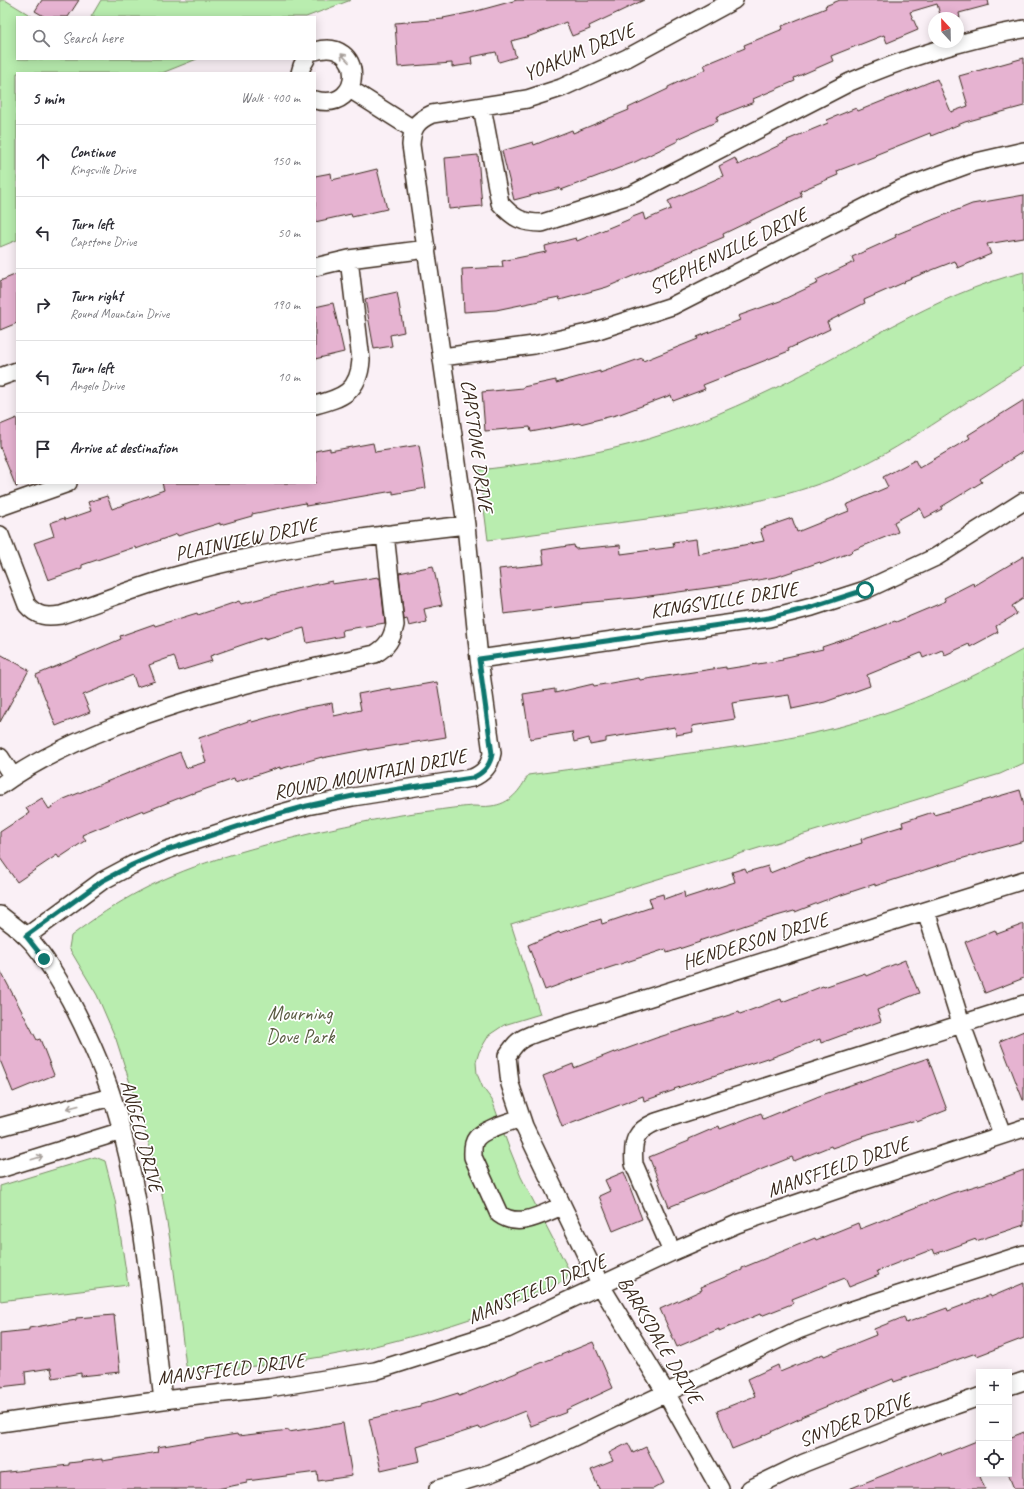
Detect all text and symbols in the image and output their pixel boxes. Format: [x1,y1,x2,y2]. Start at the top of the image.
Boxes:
north arrow [928,12,964,48]
search box [16,16,316,60]
street label: YOAKUM DRIVE [520,16,641,87]
icon: search [30,27,52,49]
text: Search here [62,29,123,48]
one-way arrow [341,53,350,63]
text: 5 min [32,88,64,109]
text: Walk · 400 m [241,90,300,106]
text: Continue [70,143,115,162]
icon: ahead [32,150,54,172]
text: 150 m [272,153,300,169]
text: Kingsville Drive [70,162,136,178]
street label: STEPHENVILLE DRIVE [645,201,814,300]
text: Turn left [70,215,113,234]
icon: left [32,222,54,244]
text: 50 m [278,225,300,241]
text: Capstone Drive [70,234,136,250]
text: Turn right [70,287,123,306]
icon: right [32,294,54,316]
text: 190 m [272,297,300,313]
text: Round Mountain Drive [70,306,169,322]
text: Turn left [70,359,113,378]
icon: left [32,366,54,388]
text: 10 m [278,369,300,385]
text: Angelo Drive [70,378,124,394]
street label: CAPSTONE DRIVE [455,378,499,517]
icon: arrive [32,438,54,460]
text: Arrive at destination [70,439,177,458]
street label: PLAINVIEW DRIVE [172,511,323,566]
street label: KINGSVILLE DRIVE [649,576,802,624]
route start [856,581,874,599]
street label: ROUND MOUNTAIN DRIVE [271,742,472,805]
street label: HENDERSON DRIVE [679,906,834,975]
route end [35,950,53,968]
park label: Mourning Dove Park [266,1001,336,1049]
street label: ANGELO DRIVE [115,1077,170,1198]
one-way arrow [67,1104,80,1111]
street label: MANSFIELD DRIVE [764,1130,915,1203]
one-way arrow [31,1154,44,1161]
street label: MANSFIELD DRIVE [464,1247,613,1329]
street label: BARKSDALE DRIVE [612,1272,709,1411]
street label: MANSFIELD DRIVE [156,1347,309,1390]
map controls [976,1369,1012,1477]
button: + [976,1369,1012,1405]
street label: SNYDER DRIVE [795,1386,918,1453]
button: − [976,1405,1012,1441]
button: locate [976,1441,1012,1477]

